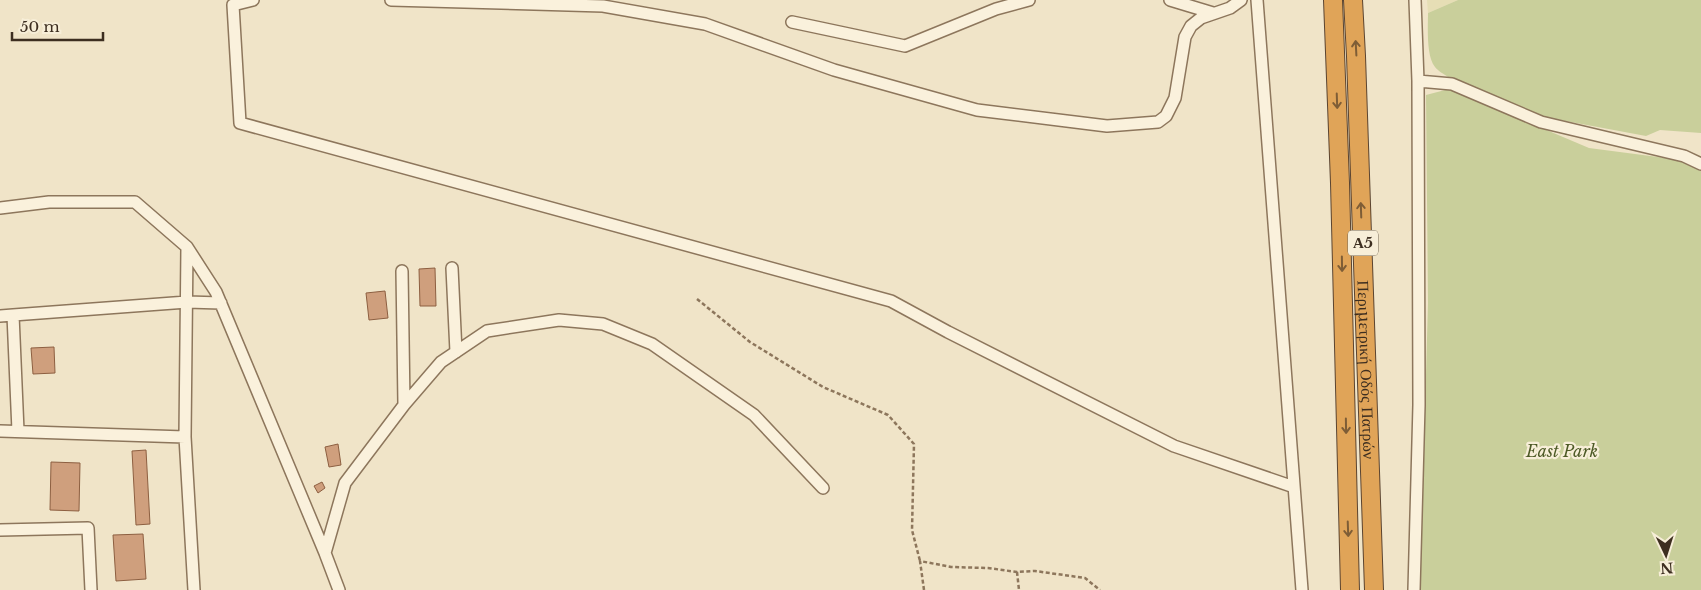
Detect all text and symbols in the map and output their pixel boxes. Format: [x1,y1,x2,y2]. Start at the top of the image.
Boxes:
scale bar [12,10,104,42]
text: 50 m [20,17,60,36]
one-way arrow [1351,40,1360,56]
one-way arrow [1333,93,1342,109]
one-way arrow [1357,203,1366,219]
road number: Α5 [1348,230,1378,256]
one-way arrow [1337,255,1347,271]
street label: Περιμετρική Οδός Πατρών [1354,280,1380,459]
one-way arrow [1341,418,1350,434]
park label: East Park [1525,441,1598,461]
one-way arrow [1343,521,1353,537]
north arrow [1641,530,1691,580]
text: N [1660,559,1674,577]

